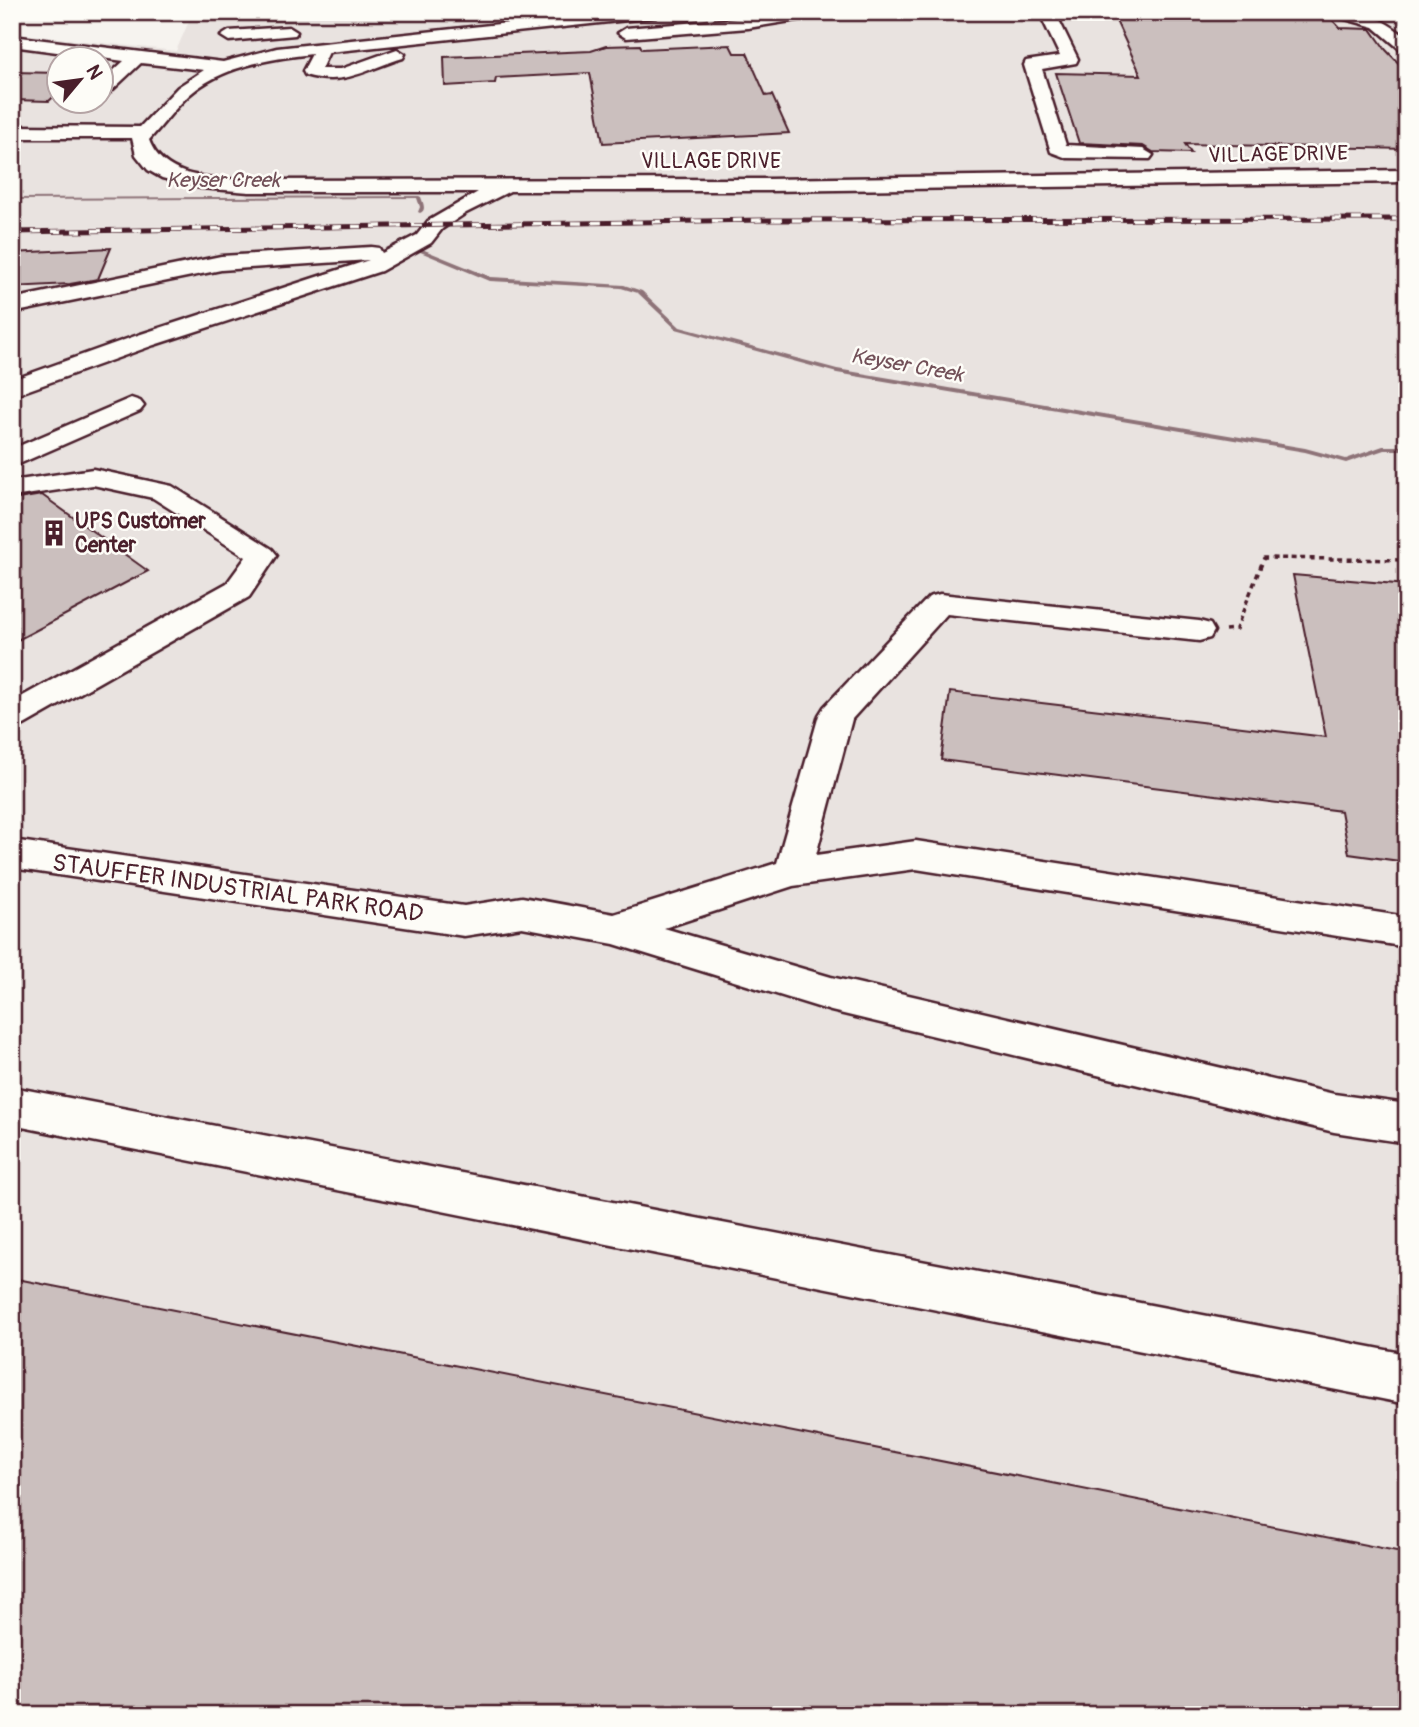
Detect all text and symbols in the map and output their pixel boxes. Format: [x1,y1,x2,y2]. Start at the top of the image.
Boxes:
north arrow [46,46,116,116]
text: N [80,61,108,84]
street label: VILLAGE DRIVE [1208,140,1348,169]
street label: VILLAGE DRIVE [641,148,781,175]
water label: Keyser Creek [166,167,282,194]
water label: Keyser Creek [849,342,967,389]
place label: UPS Customer Center [75,508,206,559]
building icon: UPS Customer Center [39,518,69,548]
street label: STAUFFER INDUSTRIAL PARK ROAD [51,848,425,929]

